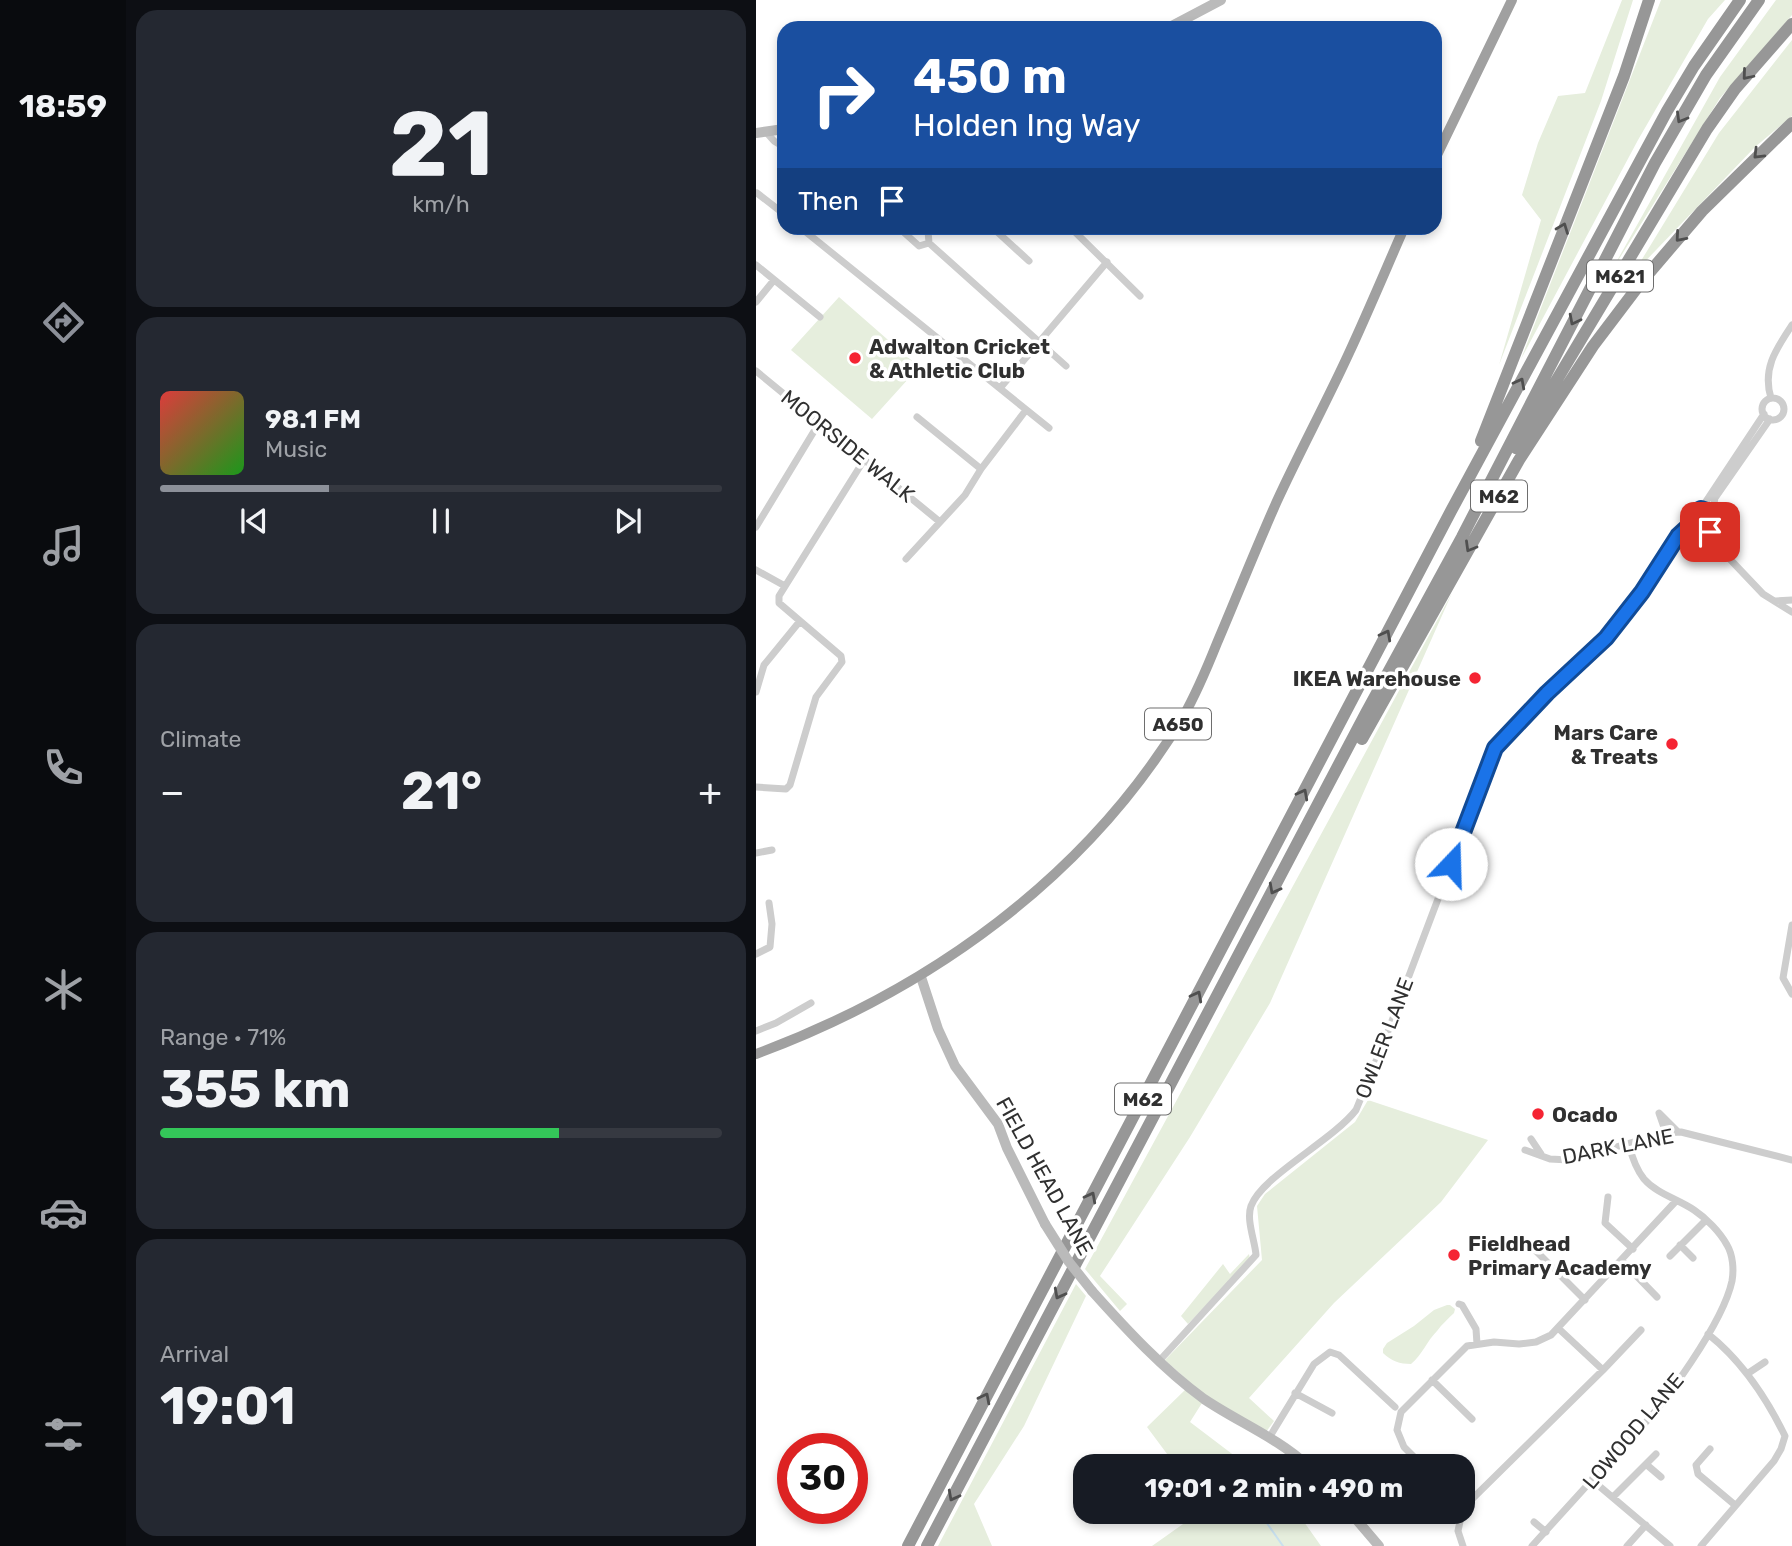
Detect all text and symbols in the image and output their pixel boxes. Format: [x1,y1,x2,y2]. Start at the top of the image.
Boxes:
text: 450 m [913,47,1067,105]
icon: right [798,49,889,140]
one-way arrow [1743,67,1755,80]
text: 18:59 [19,87,107,125]
text: 21 [389,90,493,198]
text: Holden Ing Way [913,106,1141,144]
one-way arrow [1676,111,1689,123]
one-way arrow [1753,146,1766,159]
icon: arrive [873,182,911,220]
text: Then [798,186,859,217]
text: km/h [412,190,470,218]
one-way arrow [1554,223,1568,235]
one-way arrow [1676,229,1688,242]
road number: M621 [1587,260,1653,292]
icon: directions [39,298,88,347]
one-way arrow [1568,313,1582,325]
place label: Adwalton Cricket & Athletic Club [869,334,1050,383]
marker: Adwalton Cricket & Athletic Club [847,350,863,366]
one-way arrow [1512,377,1525,390]
street label: MOORSIDE WALK [776,385,920,508]
text: 98.1 FM [265,404,361,435]
text: Music [265,435,327,463]
road number: M62 [1471,481,1527,512]
icon: previous [235,502,273,540]
icon: pause [422,502,460,540]
icon: next [609,502,647,540]
pin [1680,502,1740,562]
icon: arrive [1691,513,1729,551]
icon: music [39,521,88,570]
one-way arrow [1465,539,1478,552]
one-way arrow [1378,630,1392,642]
place label: IKEA Warehouse [1293,666,1461,691]
marker: IKEA Warehouse [1467,670,1483,686]
road number: A650 [1145,708,1211,740]
place label: Mars Care & Treats [1554,720,1658,769]
text: Climate [160,725,241,753]
marker: Mars Care & Treats [1664,736,1680,752]
icon: phone [39,743,88,792]
text: 21° [401,760,482,822]
text: − [160,769,185,815]
text: + [698,769,722,815]
one-way arrow [1295,789,1308,802]
position arrow [1414,827,1488,901]
one-way arrow [1269,881,1282,894]
icon: climate [39,965,88,1014]
street label: OWLER LANE [1349,974,1419,1102]
one-way arrow [1189,991,1202,1003]
text: Range · 71% [160,1023,286,1051]
text: 355 km [160,1058,351,1120]
road number: M62 [1115,1084,1171,1114]
street label: FIELD HEAD LANE [991,1093,1099,1259]
place label: Ocado [1552,1102,1618,1127]
marker: Ocado [1530,1106,1546,1122]
street label: DARK LANE [1560,1123,1676,1169]
icon: car [39,1188,88,1237]
one-way arrow [1083,1192,1096,1204]
place label: Fieldhead Primary Academy [1468,1231,1652,1280]
marker: Fieldhead Primary Academy [1446,1247,1462,1263]
one-way arrow [1054,1287,1068,1300]
text: Arrival [160,1340,229,1368]
street label: LOWOOD LANE [1577,1368,1689,1494]
text: 19:01 [160,1375,296,1437]
one-way arrow [976,1393,990,1405]
icon: filters [39,1410,88,1459]
speed limit sign: 30 [777,1433,868,1524]
text: 19:01 · 2 min · 490 m [1145,1473,1403,1504]
one-way arrow [948,1488,962,1501]

